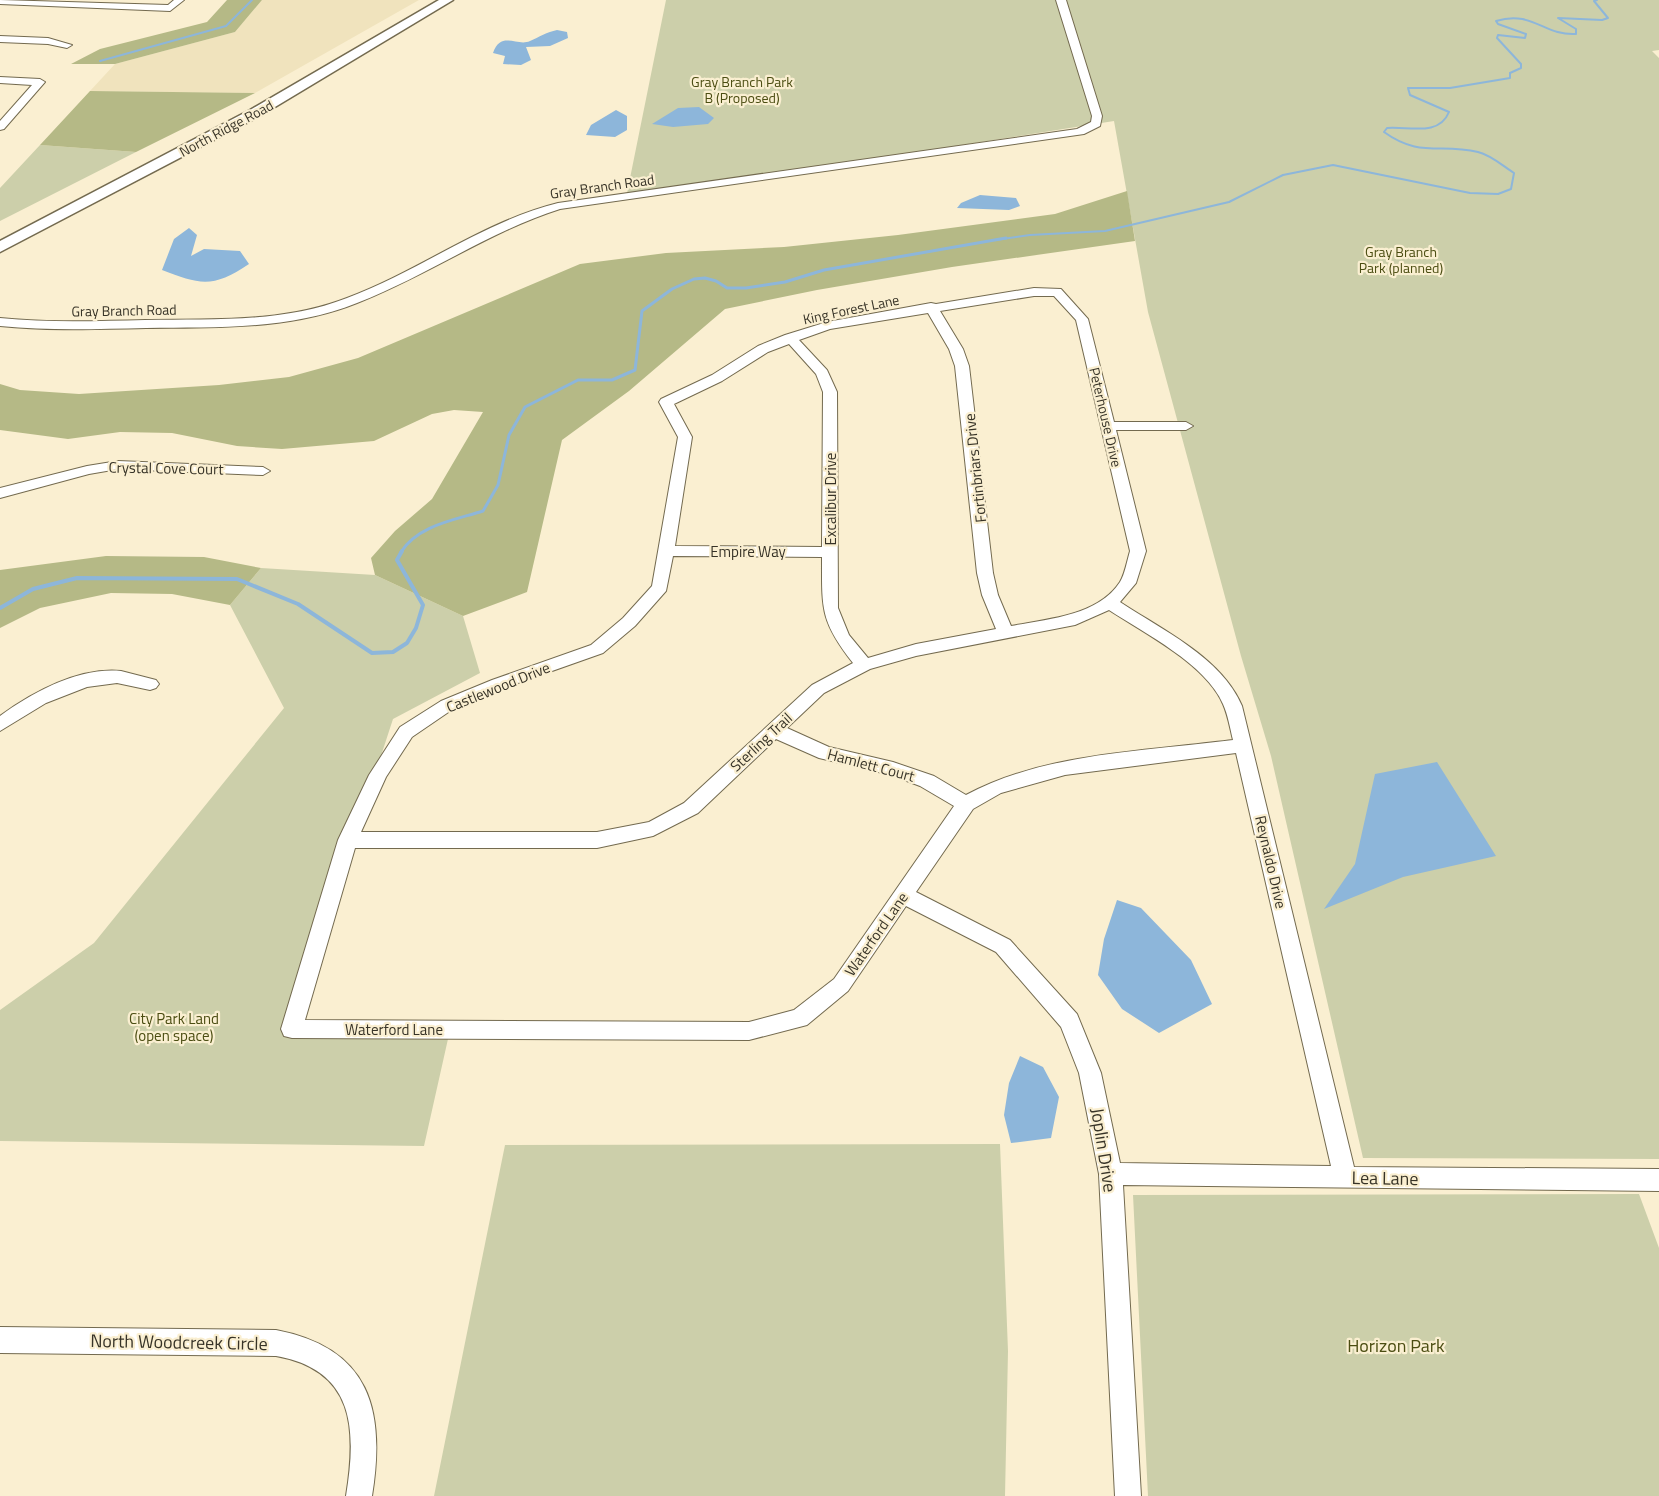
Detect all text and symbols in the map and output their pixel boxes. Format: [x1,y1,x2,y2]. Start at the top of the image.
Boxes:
park label: Gray Branch Park B (Proposed) [691,71,793,108]
street label: North Ridge Road [175,94,277,162]
street label: Gray Branch Road [548,168,656,204]
park label: Gray Branch Park (planned) [1359,241,1443,278]
street label: King Forest Lane [801,289,901,329]
street label: Gray Branch Road [71,299,177,321]
street label: Peterhouse Drive [1084,365,1128,469]
street label: Fortinbriars Drive [958,412,992,524]
street label: Excalibur Drive [819,453,842,545]
street label: Crystal Cove Court [108,455,224,481]
street label: Empire Way [710,540,786,563]
street label: Castlewood Drive [443,656,553,718]
street label: Sterling Trail [725,707,797,777]
street label: Hamlett Court [825,742,918,788]
street label: Reynaldo Drive [1249,813,1293,911]
street label: Waterford Lane [838,887,914,981]
park label: City Park Land (open space) [129,1007,219,1047]
street label: Waterford Lane [345,1018,443,1041]
street label: Joplin Drive [1084,1106,1124,1194]
street label: Lea Lane [1351,1164,1419,1192]
street label: North Woodcreek Circle [90,1327,268,1357]
park label: Horizon Park [1347,1332,1445,1359]

